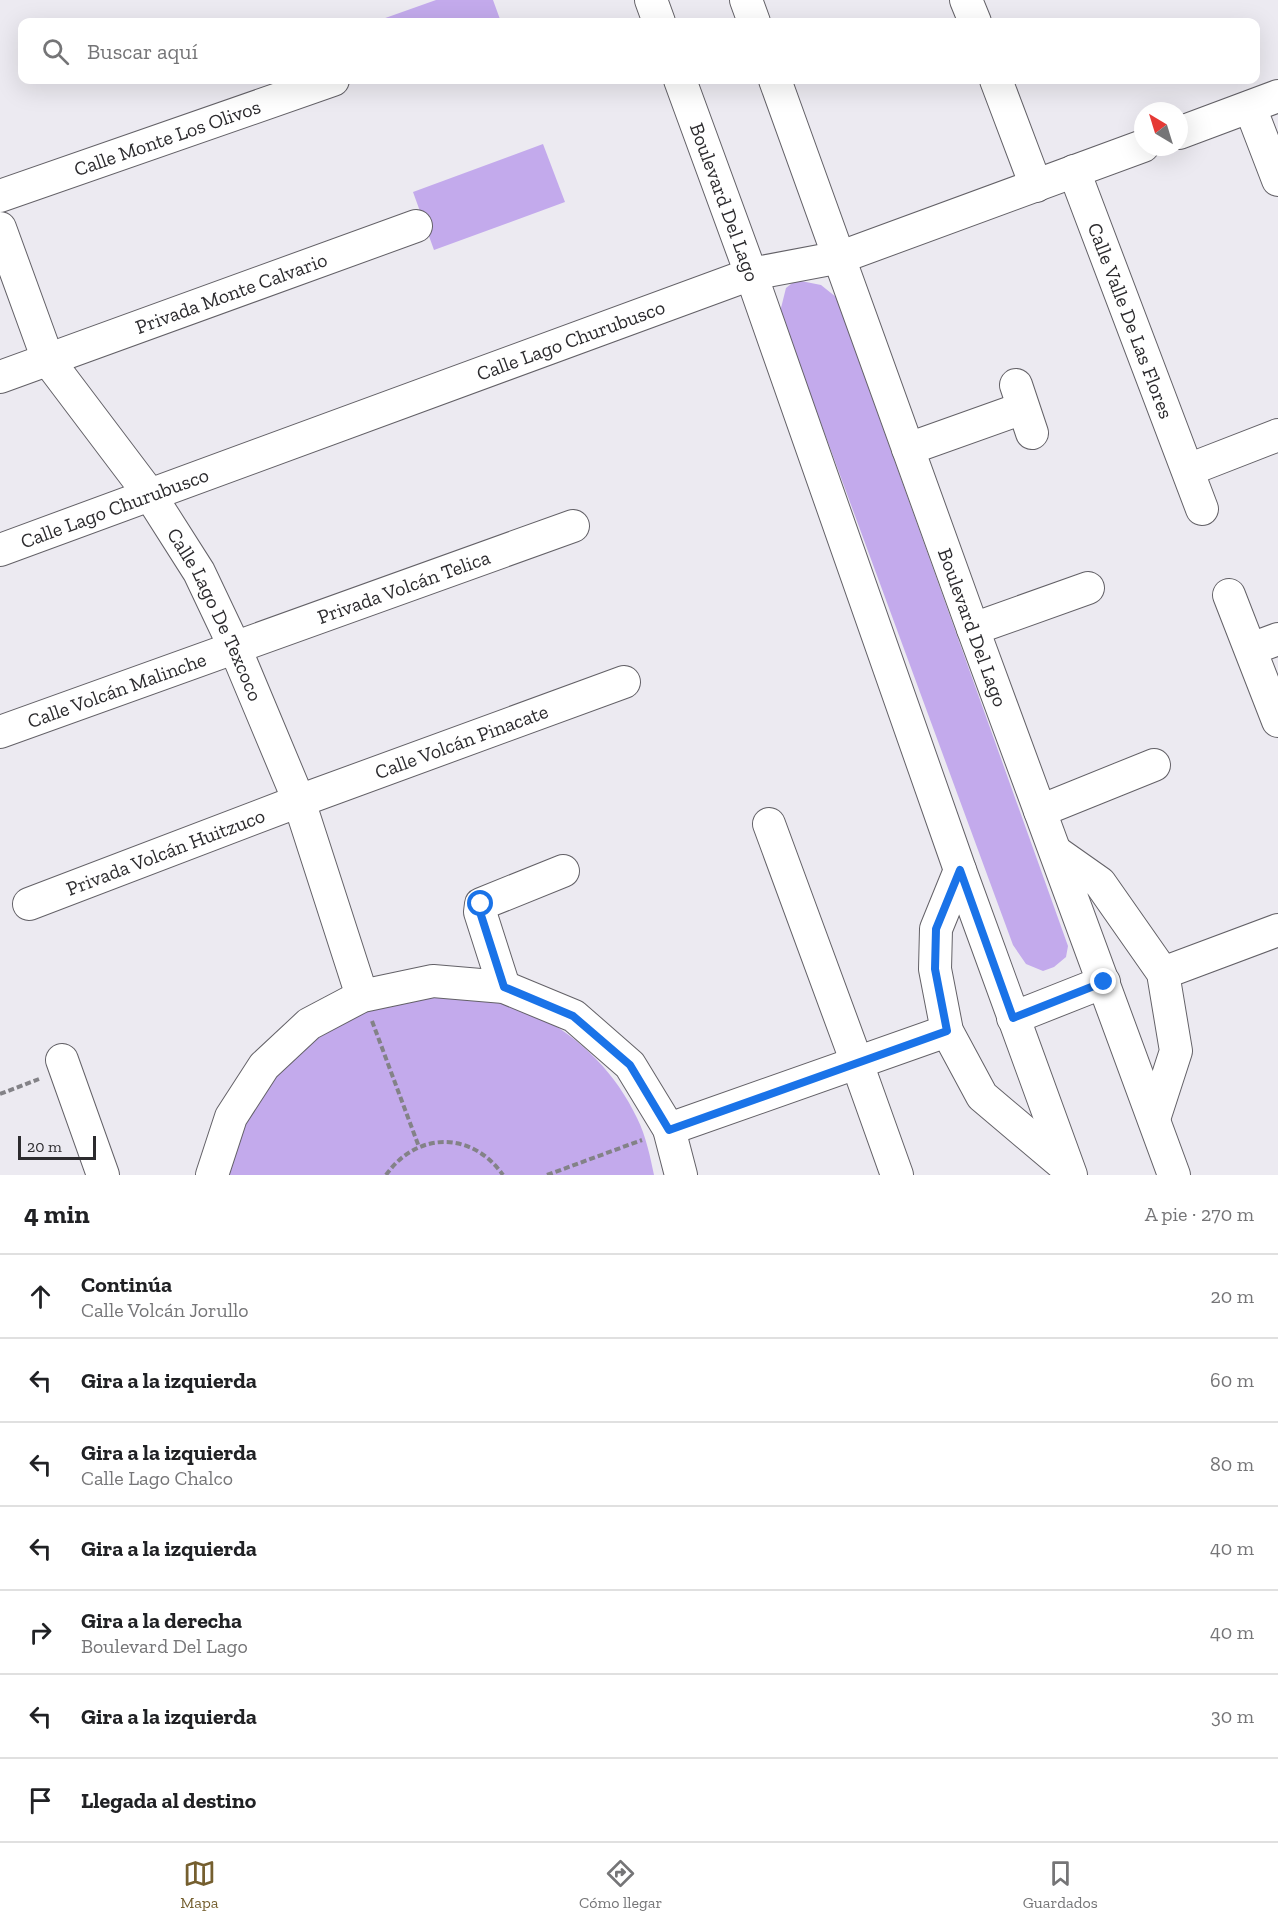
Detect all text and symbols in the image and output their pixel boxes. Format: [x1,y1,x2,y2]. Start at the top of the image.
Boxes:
search box [18,18,1260,84]
icon: search [39,35,72,68]
text: Buscar aquí [87,38,198,65]
street label: Calle Monte Los Olivos [71,94,264,181]
north arrow [1134,102,1188,156]
street label: Boulevard Del Lago [685,120,765,284]
street label: Calle Valle De Las Flores [1083,219,1179,422]
street label: Privada Monte Calvario [132,247,330,339]
street label: Calle Lago Churubusco [473,295,668,386]
street label: Calle Lago Churubusco [17,462,212,553]
street label: Calle Lago De Texcoco [162,523,268,705]
street label: Privada Volcán Telica [314,545,494,629]
street label: Boulevard Del Lago [933,545,1013,710]
street label: Calle Volcán Malinche [24,647,209,733]
street label: Calle Volcán Pinacate [372,699,551,784]
street label: Privada Volcán Huitzuco [63,803,268,901]
route start [467,890,493,916]
route end [1090,968,1116,994]
scale bar [18,1133,96,1160]
text: 20 m [27,1137,62,1156]
text: 4 min [24,1198,90,1230]
text: A pie · 270 m [1145,1202,1254,1226]
text: Continúa [81,1271,172,1298]
icon: ahead [24,1280,57,1313]
text: 20 m [1210,1284,1254,1308]
text: Calle Volcán Jorullo [81,1298,249,1322]
icon: left [24,1364,57,1397]
text: Gira a la izquierda [81,1367,257,1394]
text: 60 m [1210,1368,1254,1392]
text: Gira a la izquierda [81,1439,257,1466]
icon: left [24,1448,57,1481]
text: 80 m [1210,1452,1254,1476]
text: Calle Lago Chalco [81,1466,233,1490]
icon: left [24,1532,57,1565]
text: Gira a la izquierda [81,1535,257,1562]
text: 40 m [1210,1536,1254,1560]
text: Gira a la derecha [81,1607,242,1634]
icon: right [24,1616,57,1649]
text: 40 m [1210,1620,1254,1644]
text: Boulevard Del Lago [81,1634,248,1658]
icon: left [24,1700,57,1733]
text: Gira a la izquierda [81,1703,257,1730]
text: 30 m [1211,1704,1254,1728]
icon: arrive [24,1784,57,1817]
text: Llegada al destino [81,1787,256,1814]
tab: Mapa [180,1857,218,1912]
tab: Cómo llegar [579,1857,662,1912]
tab: Guardados [1023,1857,1098,1912]

